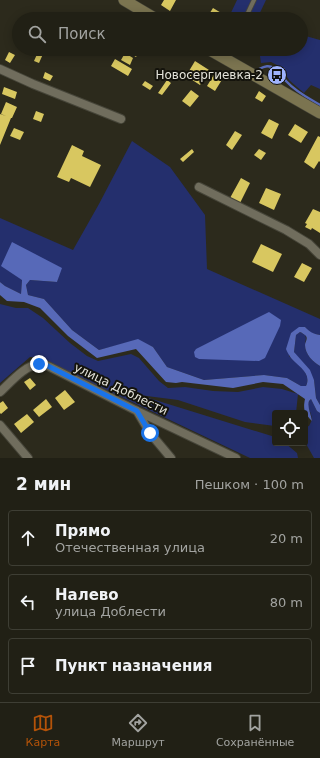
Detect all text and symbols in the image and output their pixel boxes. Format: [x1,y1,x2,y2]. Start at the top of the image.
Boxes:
search box [12,12,308,56]
icon: search [26,23,48,45]
text: Поиск [58,25,106,43]
bus stop icon: Новосергиевка-2 [266,64,288,86]
place label: Новосергиевка-2 [155,68,263,82]
route end [30,355,48,373]
street label: улица Доблести [72,360,170,418]
map controls [272,410,308,446]
button: locate [272,410,308,446]
route start [141,424,159,442]
text: 2 мин [16,474,71,494]
text: Пешком · 100 m [195,477,304,492]
text: Прямо [55,522,111,540]
icon: ahead [17,527,39,549]
text: 20 m [270,531,303,546]
text: Отечественная улица [55,540,205,555]
text: Налево [55,586,119,604]
icon: left [17,591,39,613]
text: 80 m [270,595,303,610]
text: улица Доблести [55,604,166,619]
icon: arrive [17,655,39,677]
text: Пункт назначения [55,657,212,675]
tab: Карта [26,712,60,749]
tab: Маршрут [112,712,165,749]
tab: Сохранённые [216,712,294,749]

